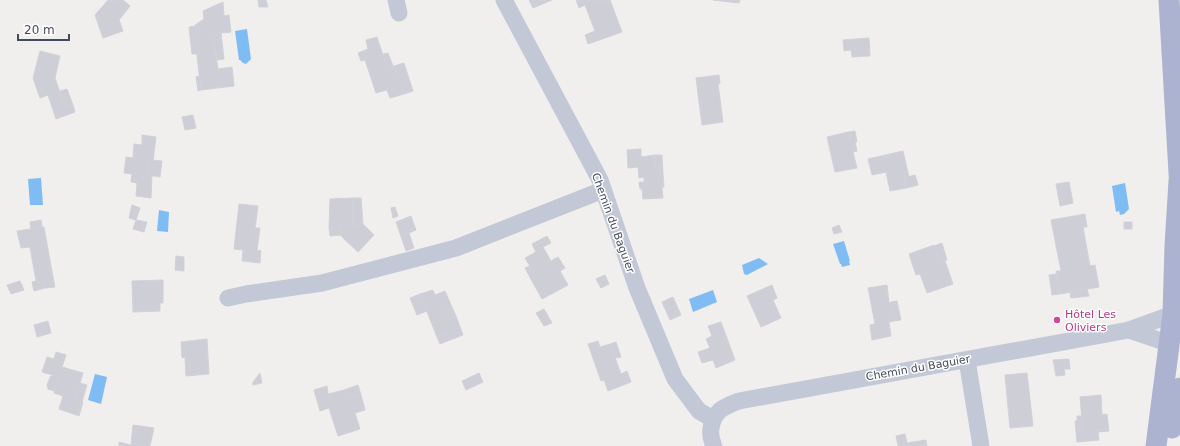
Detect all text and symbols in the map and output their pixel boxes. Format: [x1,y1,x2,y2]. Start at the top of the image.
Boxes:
scale bar [18,16,69,42]
text: 20 m [24,23,55,37]
street label: Chemin du Baguier [589,171,637,275]
place label: Hôtel Les Oliviers [1065,308,1116,334]
marker: Hôtel Les Oliviers [1052,315,1062,325]
street label: Chemin du Baguier [865,352,972,384]

